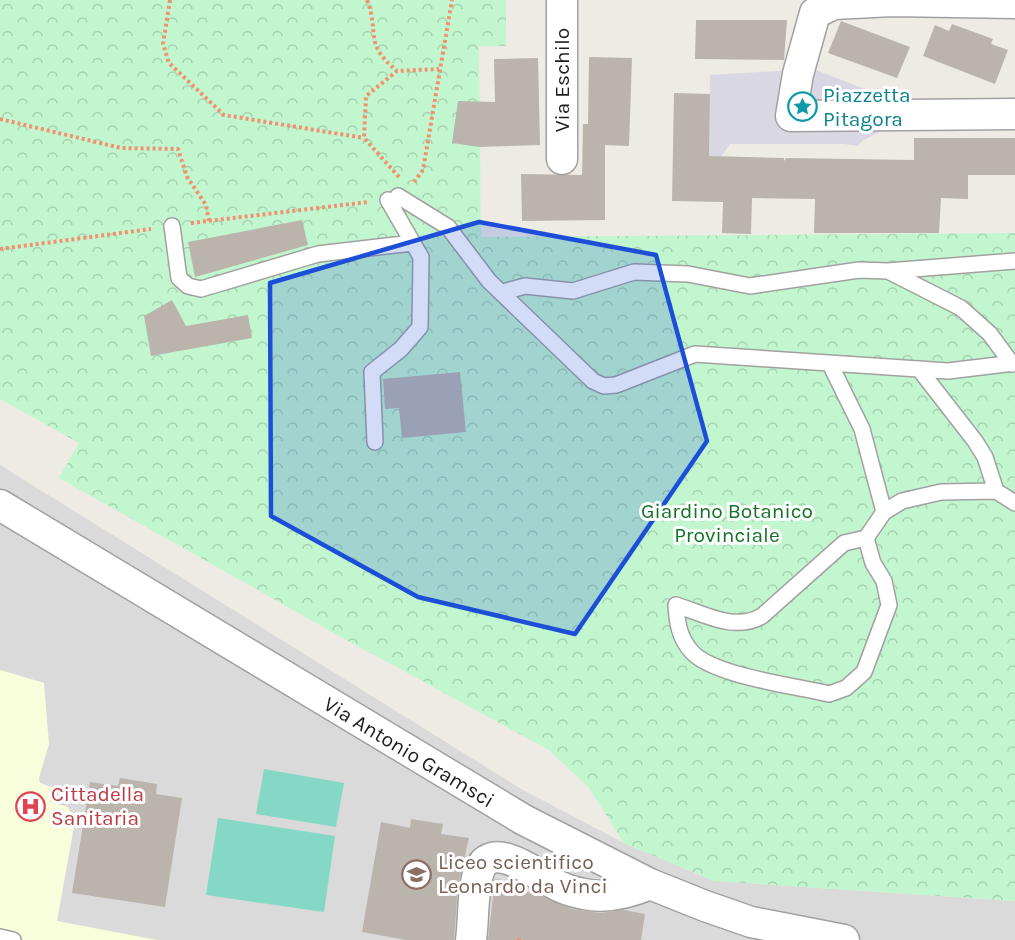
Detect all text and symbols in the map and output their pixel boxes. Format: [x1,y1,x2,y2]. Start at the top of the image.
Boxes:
street label: Via Eschilo [550,28,574,132]
place label: Piazzetta Pitagora [823,83,911,131]
place icon: Piazzetta Pitagora [786,91,818,123]
park label: Giardino Botanico Provinciale [641,499,813,547]
street label: Via Antonio Gramsci [319,692,499,812]
place label: Cittadella Sanitaria [51,782,144,830]
hospital icon: Cittadella Sanitaria [14,790,46,822]
place label: Liceo scientifico Leonardo da Vinci [438,850,608,898]
school or university icon: Liceo scientifico Leonardo da Vinci [401,858,433,890]

